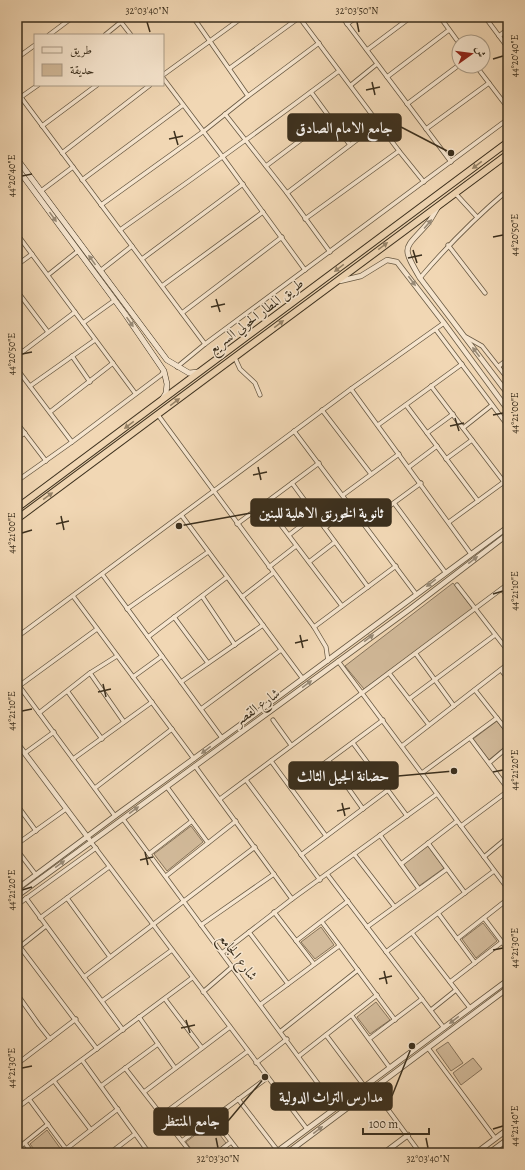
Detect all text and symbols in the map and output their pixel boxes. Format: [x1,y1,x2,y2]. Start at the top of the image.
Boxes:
text: 32°03'40"N [125,4,169,17]
text: 32°03'50"N [336,4,378,17]
legend [34,34,164,86]
north arrow [451,34,491,74]
text: 44°20'40"E [508,35,521,77]
text: طريق [70,42,92,58]
text: ش [472,45,489,59]
text: حديقة [70,62,94,78]
callout: جامع الامام الصادق [288,114,401,141]
text: جامع الامام الصادق [295,118,393,142]
text: 44°20'40"E [5,155,18,197]
one-way arrow [471,161,482,169]
one-way arrow [49,212,58,223]
text: 44°20'50"E [508,214,521,256]
one-way arrow [423,218,432,229]
one-way arrow [378,242,389,251]
one-way arrow [88,255,96,266]
one-way arrow [334,264,345,273]
street label: طريق المطار الحولي السريع [204,274,310,361]
one-way arrow [408,276,416,287]
one-way arrow [126,317,134,327]
one-way arrow [274,320,285,329]
text: 44°20'50"E [5,333,18,375]
one-way arrow [472,346,480,357]
text: 44°21'00"E [508,392,521,434]
one-way arrow [170,398,181,407]
one-way arrow [124,421,134,429]
one-way arrow [43,492,54,500]
callout: ثانوية الخورنق الاهلية للبنين [251,499,391,526]
text: ثانوية الخورنق الاهلية للبنين [259,503,384,523]
text: 44°21'00"E [5,512,18,554]
one-way arrow [468,556,478,564]
text: 44°21'10"E [508,571,521,611]
one-way arrow [425,579,436,587]
one-way arrow [364,634,375,643]
one-way arrow [302,680,312,688]
street label: شارع القصر [228,684,285,733]
text: 44°21'10"E [5,691,18,731]
one-way arrow [201,746,211,754]
text: 44°21'20"E [508,749,521,790]
callout: حضانة الجيل الثالث [289,762,398,789]
text: حضانة الجيل الثالث [297,766,390,787]
one-way arrow [129,806,139,814]
one-way arrow [54,860,65,869]
text: 44°21'20"E [5,869,18,910]
text: 44°21'30"E [508,928,521,968]
street label: شارع الجامع [211,930,262,987]
one-way arrow [449,1016,460,1024]
text: 44°21'30"E [5,1048,18,1088]
callout: مدارس التراث الدولية [271,1083,392,1110]
text: مدارس التراث الدولية [279,1087,383,1107]
text: 44°21'40"E [508,1106,521,1146]
callout: جامع المنتظر [154,1108,228,1135]
scale bar [363,1110,429,1136]
text: جامع المنتظر [160,1111,220,1135]
text: 100 m [369,1116,398,1132]
one-way arrow [313,1126,323,1134]
text: 32°03'30"N [197,1152,239,1165]
text: 32°03'40"N [406,1152,450,1165]

